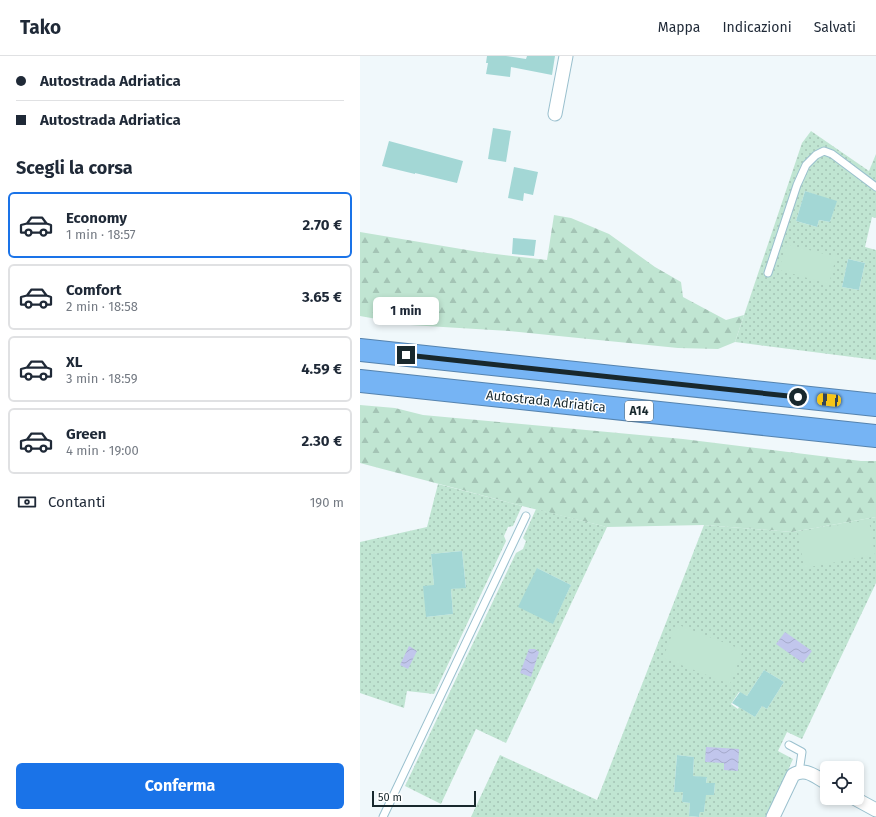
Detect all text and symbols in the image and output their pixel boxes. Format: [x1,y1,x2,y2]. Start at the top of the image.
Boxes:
text: Tako [20,16,61,39]
text: Mappa [658,19,700,36]
text: Indicazioni [722,19,792,36]
text: Salvati [814,19,856,36]
text: Autostrada Adriatica [40,72,181,90]
text: Autostrada Adriatica [40,111,181,129]
text: Scegli la corsa [16,157,133,179]
icon: car [18,207,54,243]
text: Economy [66,209,127,227]
text: 2.70 € [303,216,342,234]
text: 1 min · 18:57 [66,227,135,242]
icon: car [18,279,54,315]
text: Comfort [66,281,122,299]
text: 3.65 € [302,288,342,306]
callout: 1 min [373,297,439,325]
text: 2 min · 18:58 [66,299,138,314]
text: 1 min [390,303,422,318]
route end [397,346,415,364]
icon: car [18,351,54,387]
text: XL [66,353,82,371]
text: 4.59 € [301,360,342,378]
text: 3 min · 18:59 [66,371,137,386]
street label: Autostrada Adriatica [485,387,607,415]
route start [789,388,807,406]
car [816,393,842,407]
road number: A14 [625,401,653,421]
icon: car [18,423,54,459]
text: Green [66,425,106,443]
text: 2.30 € [301,432,342,450]
text: 4 min · 19:00 [66,443,139,458]
icon: cash [16,491,38,513]
text: Contanti [48,493,106,511]
text: 190 m [310,495,344,510]
map controls [820,761,864,805]
button: locate [820,761,864,805]
button: Conferma [16,763,344,809]
scale bar [372,789,476,808]
text: 50 m [378,791,402,804]

